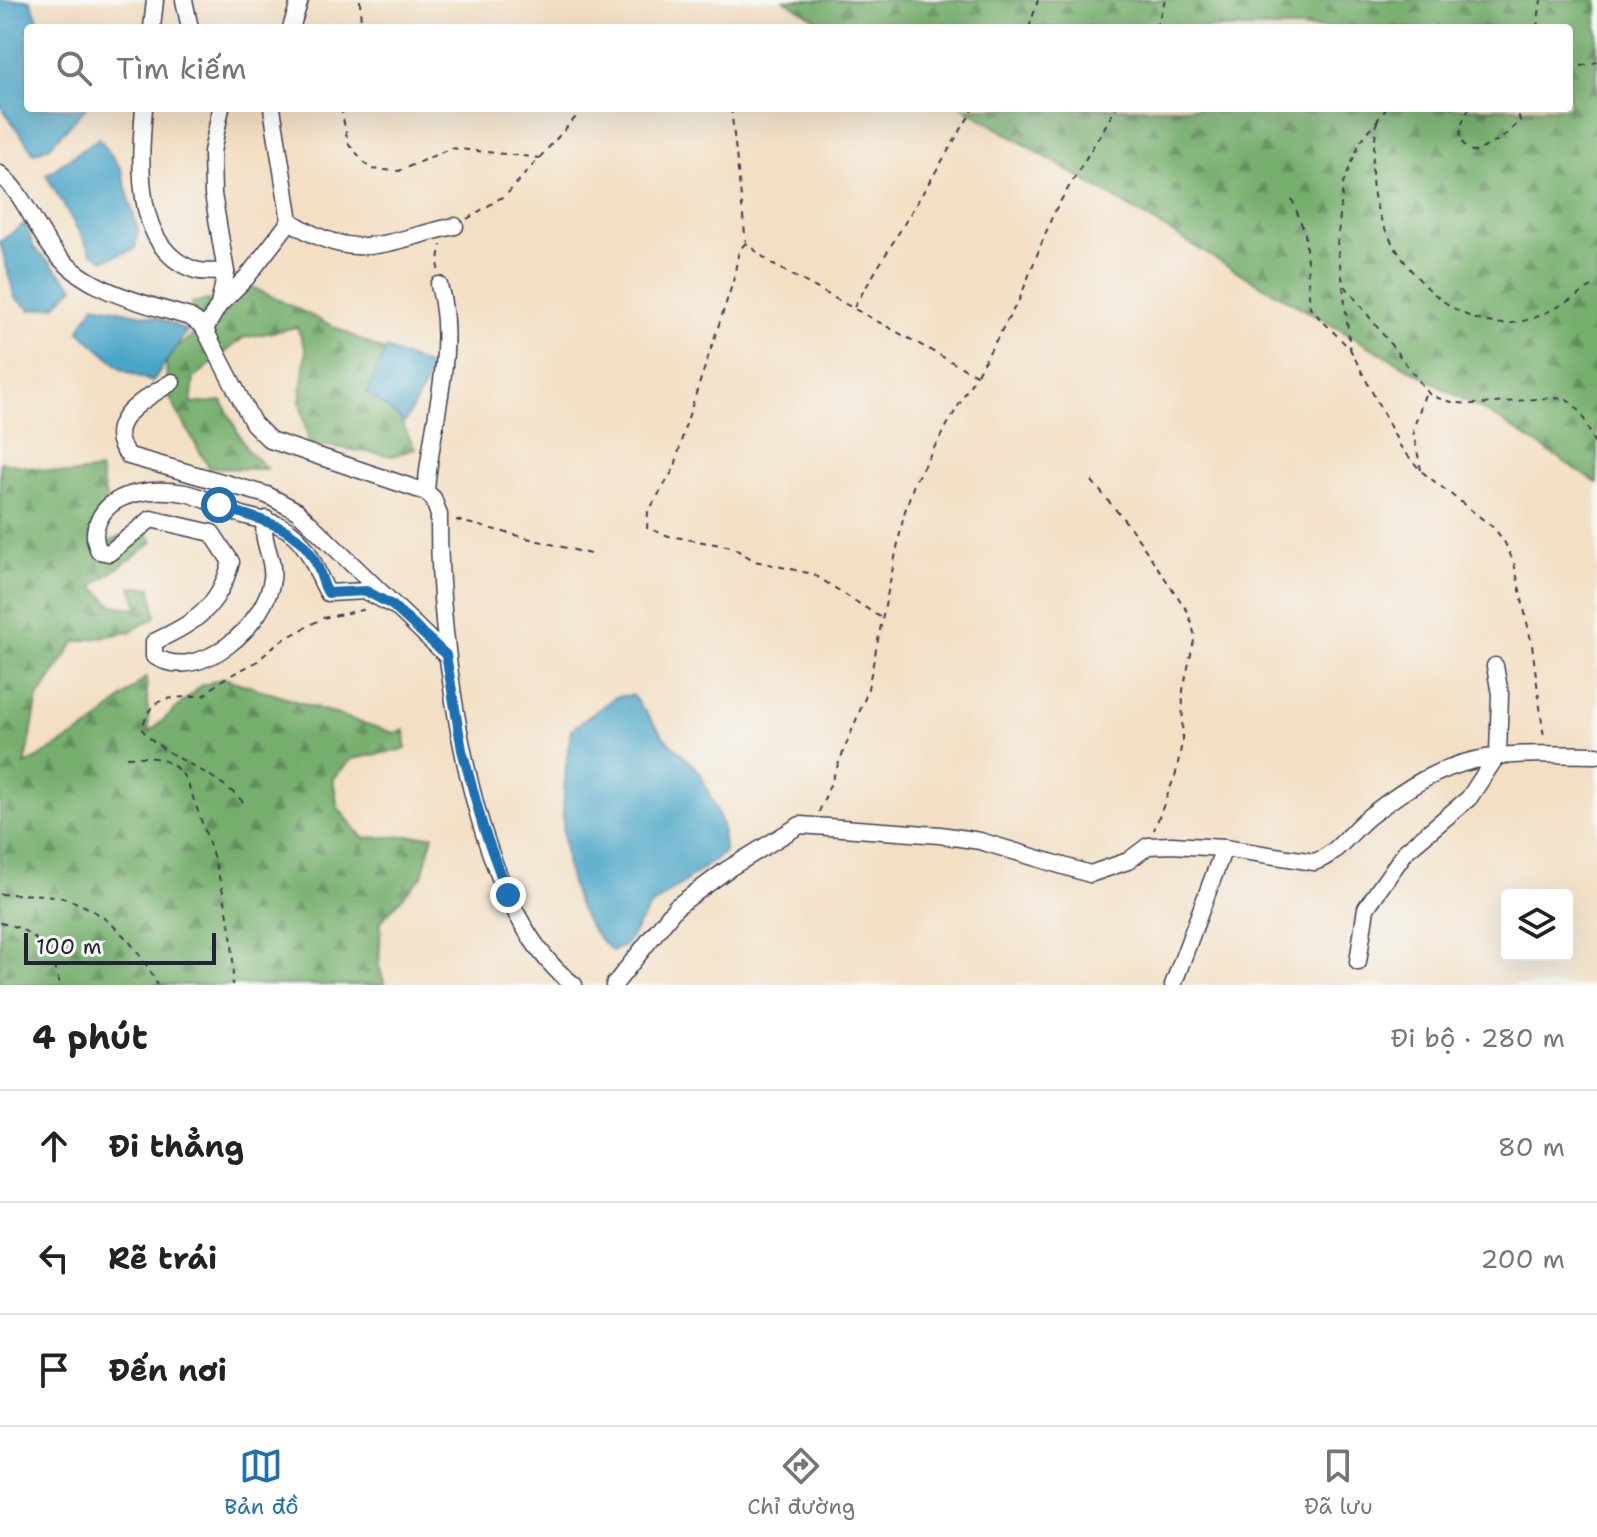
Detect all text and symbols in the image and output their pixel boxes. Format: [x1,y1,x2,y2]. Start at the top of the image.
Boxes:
search box [24,24,1573,112]
icon: search [52,46,96,90]
text: Tìm kiếm [116,48,247,89]
route start [201,487,237,523]
route end [490,877,526,913]
map controls [1501,889,1573,961]
button: layers [1501,889,1573,961]
scale bar [24,929,216,965]
text: 100 m [36,932,102,961]
text: 4 phút [32,1014,148,1060]
text: Đi bộ · 280 m [1391,1020,1565,1055]
icon: ahead [32,1124,76,1168]
text: Đi thẳng [108,1126,244,1167]
text: 80 m [1498,1129,1565,1164]
icon: left [32,1236,76,1280]
text: Rẽ trái [108,1238,217,1279]
text: 200 m [1480,1241,1565,1276]
icon: arrive [32,1348,76,1392]
text: Đến nơi [108,1350,227,1391]
tab: Bản đồ [224,1444,299,1521]
tab: Chỉ đường [747,1444,855,1521]
tab: Đã lưu [1304,1444,1373,1521]

